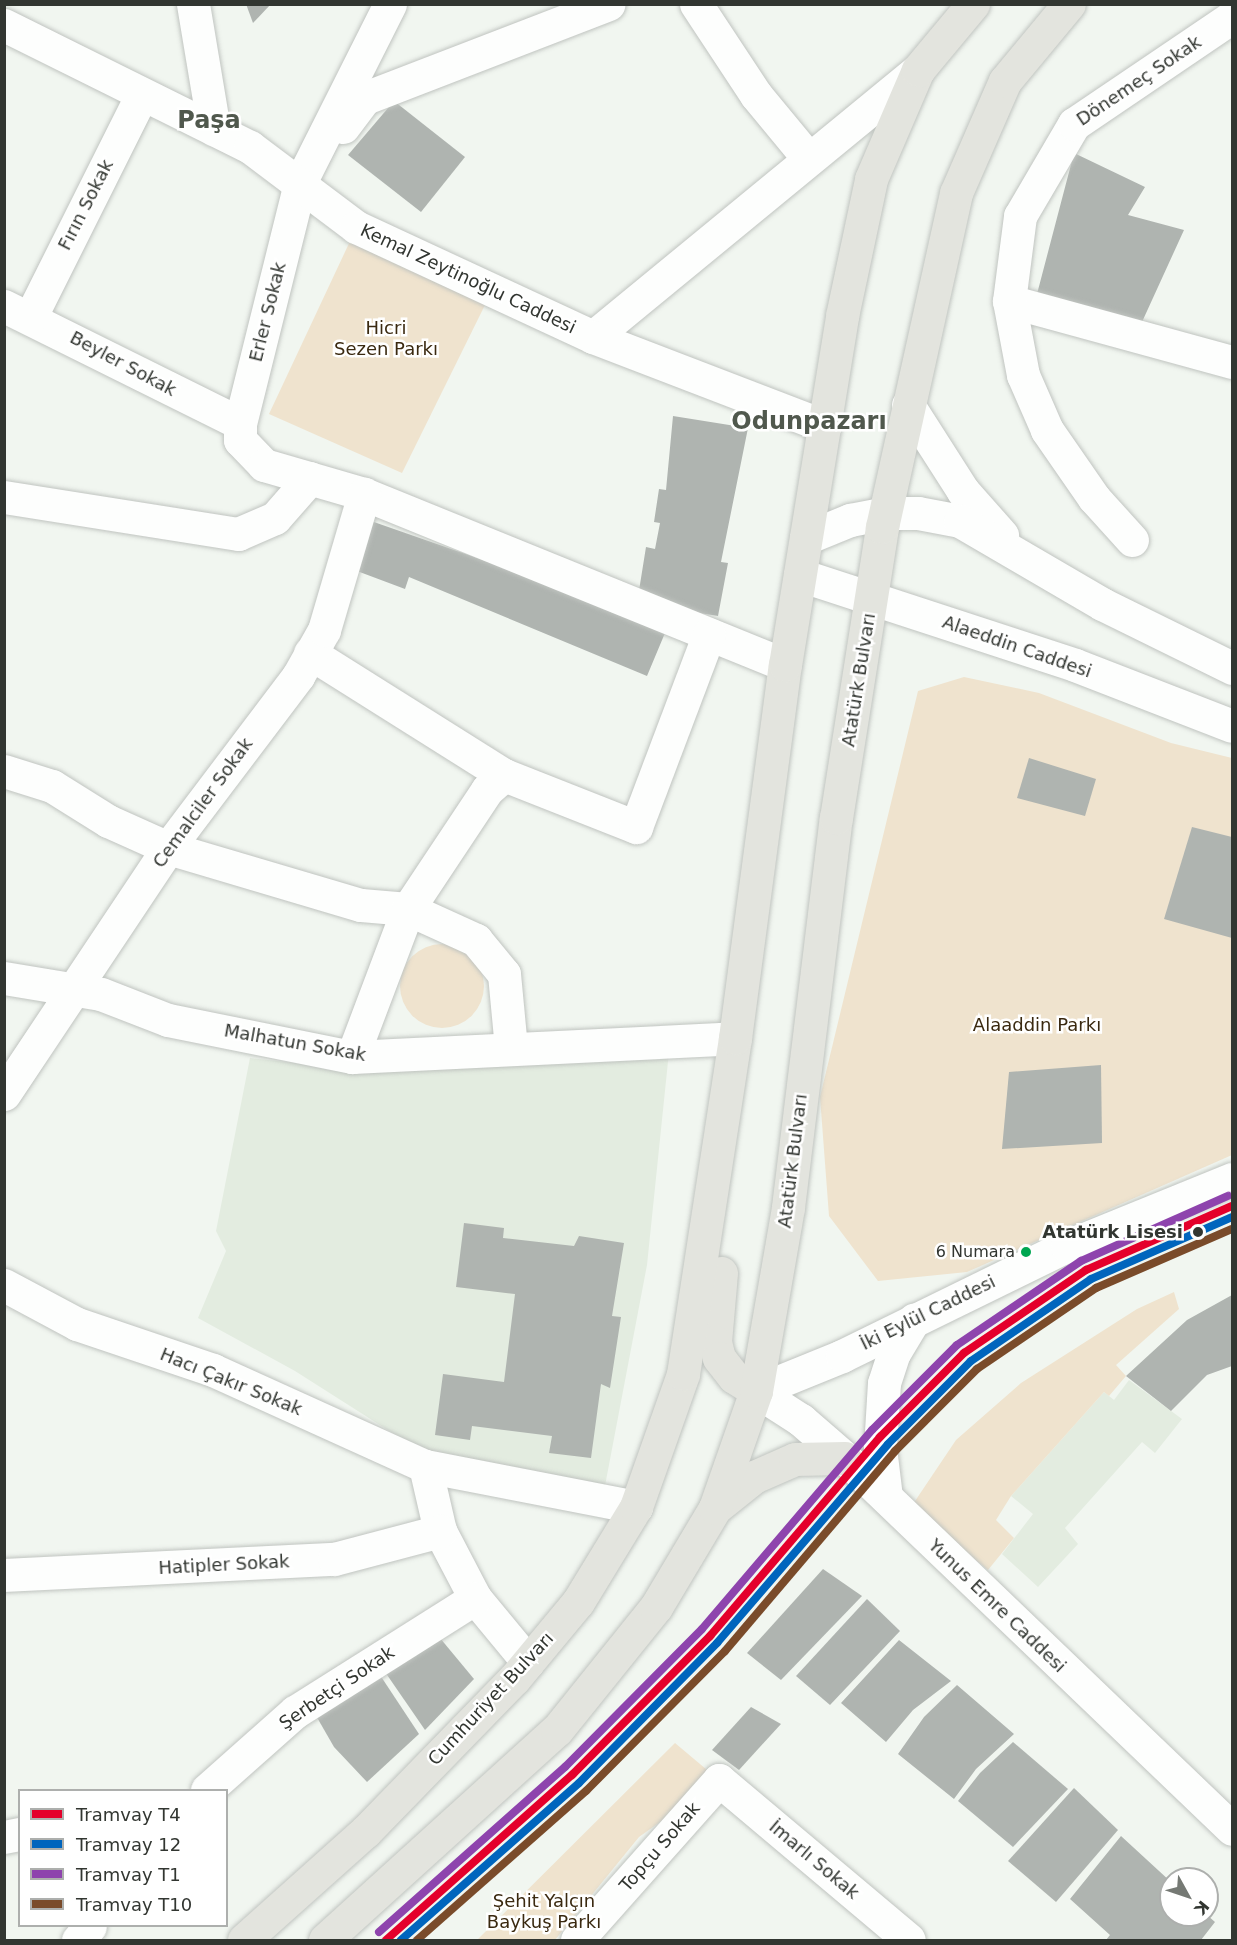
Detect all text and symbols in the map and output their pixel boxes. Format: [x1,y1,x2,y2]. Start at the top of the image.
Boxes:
street label: Dönemeç Sokak [1073,31,1205,131]
district label: Paşa [177,107,241,135]
street label: Fırın Sokak [54,156,118,254]
street label: Kemal Zeytinoğlu Caddesi [357,219,579,339]
street label: Erler Sokak [245,260,291,364]
park label: Hicri Sezen Parkı [334,318,438,360]
street label: Beyler Sokak [66,327,180,401]
district label: Odunpazarı [731,408,887,436]
street label: Alaeddin Caddesi [940,611,1094,683]
street label: Atatürk Bulvarı [838,612,880,748]
street label: Cemalciler Sokak [149,734,257,872]
park label: Alaaddin Parkı [973,1014,1101,1036]
street label: Malhatun Sokak [222,1020,368,1066]
street label: Atatürk Bulvarı [774,1093,812,1229]
place label: Atatürk Lisesi [1042,1221,1183,1243]
marker: Atatürk Lisesi [1188,1222,1208,1242]
place label: 6 Numara [936,1242,1015,1262]
marker: 6 Numara [1020,1246,1032,1258]
street label: İki Eylül Caddesi [857,1271,999,1355]
street label: Hacı Çakır Sokak [157,1344,305,1420]
street label: Yunus Emre Caddesi [924,1535,1070,1677]
street label: Hatipler Sokak [158,1551,290,1579]
street label: Cumhuriyet Bulvarı [424,1628,558,1770]
street label: Şerbetçi Sokak [275,1642,399,1734]
legend [18,1789,228,1927]
street label: Topçu Sokak [615,1798,705,1896]
text: Tramvay T4 [76,1804,181,1825]
street label: İmarlı Sokak [765,1816,863,1904]
text: Tramvay 12 [76,1834,181,1855]
text: Tramvay T1 [76,1864,181,1885]
north arrow [1159,1867,1219,1927]
park label: Şehit Yalçın Baykuş Parkı [487,1891,601,1934]
text: Tramvay T10 [76,1894,192,1915]
text: K [1190,1897,1213,1918]

